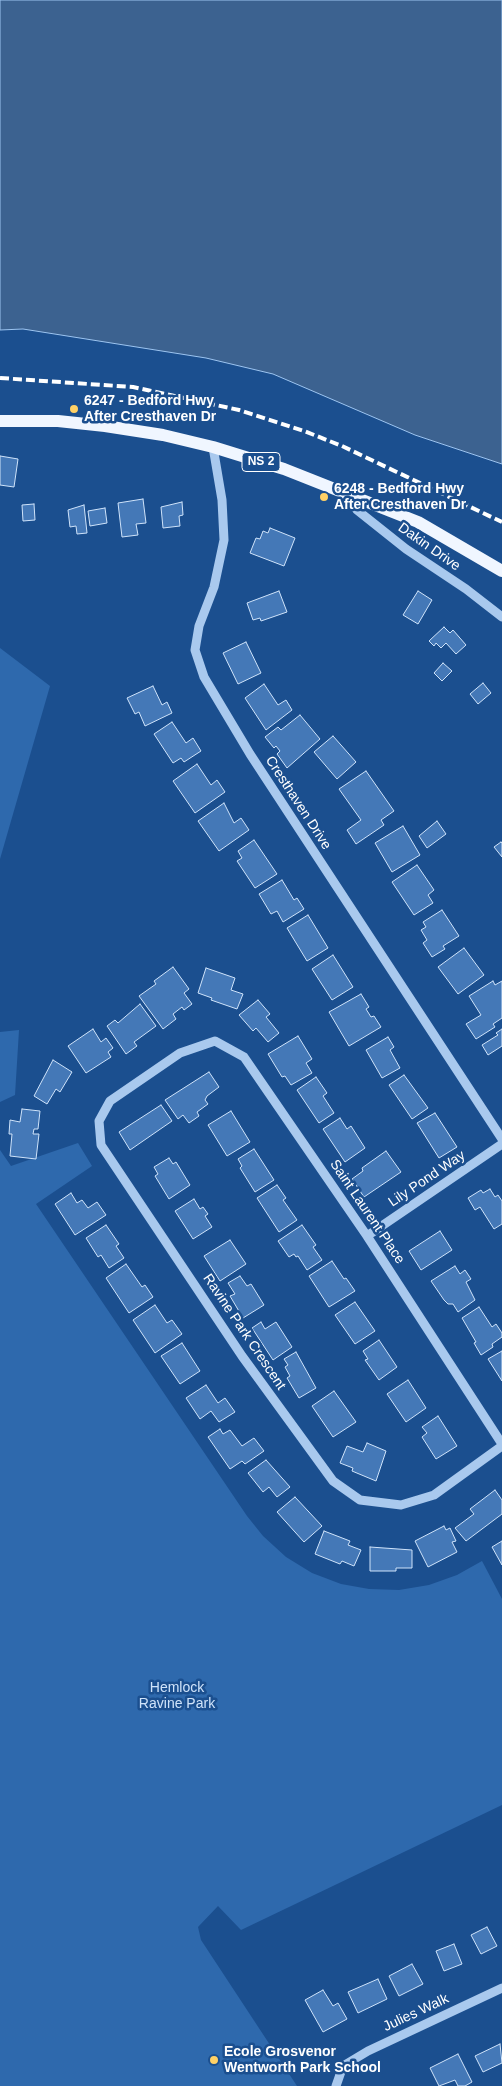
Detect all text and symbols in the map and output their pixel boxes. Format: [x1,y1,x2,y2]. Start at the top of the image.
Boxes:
place label: 6247 - Bedford Hwy After Cresthaven Dr [84,393,216,426]
marker: 6247 - Bedford Hwy After Cresthaven Dr [68,403,80,415]
road number: NS 2 [242,452,280,472]
place label: 6248 - Bedford Hwy After Cresthaven Dr [334,481,466,514]
marker: 6248 - Bedford Hwy After Cresthaven Dr [318,491,330,503]
street label: Dakin Drive [395,519,463,575]
street label: Cresthaven Drive [262,753,334,853]
street label: Lily Pond Way [385,1147,469,1211]
street label: Saint Laurent Place [326,1157,408,1267]
street label: Ravine Park Crescent [199,1271,289,1393]
park label: Hemlock Ravine Park [139,1680,215,1712]
street label: Julies Walk [381,1991,451,2035]
place label: Ecole Grosvenor Wentworth Park School [224,2044,381,2076]
marker: Ecole Grosvenor Wentworth Park School [208,2054,220,2066]

